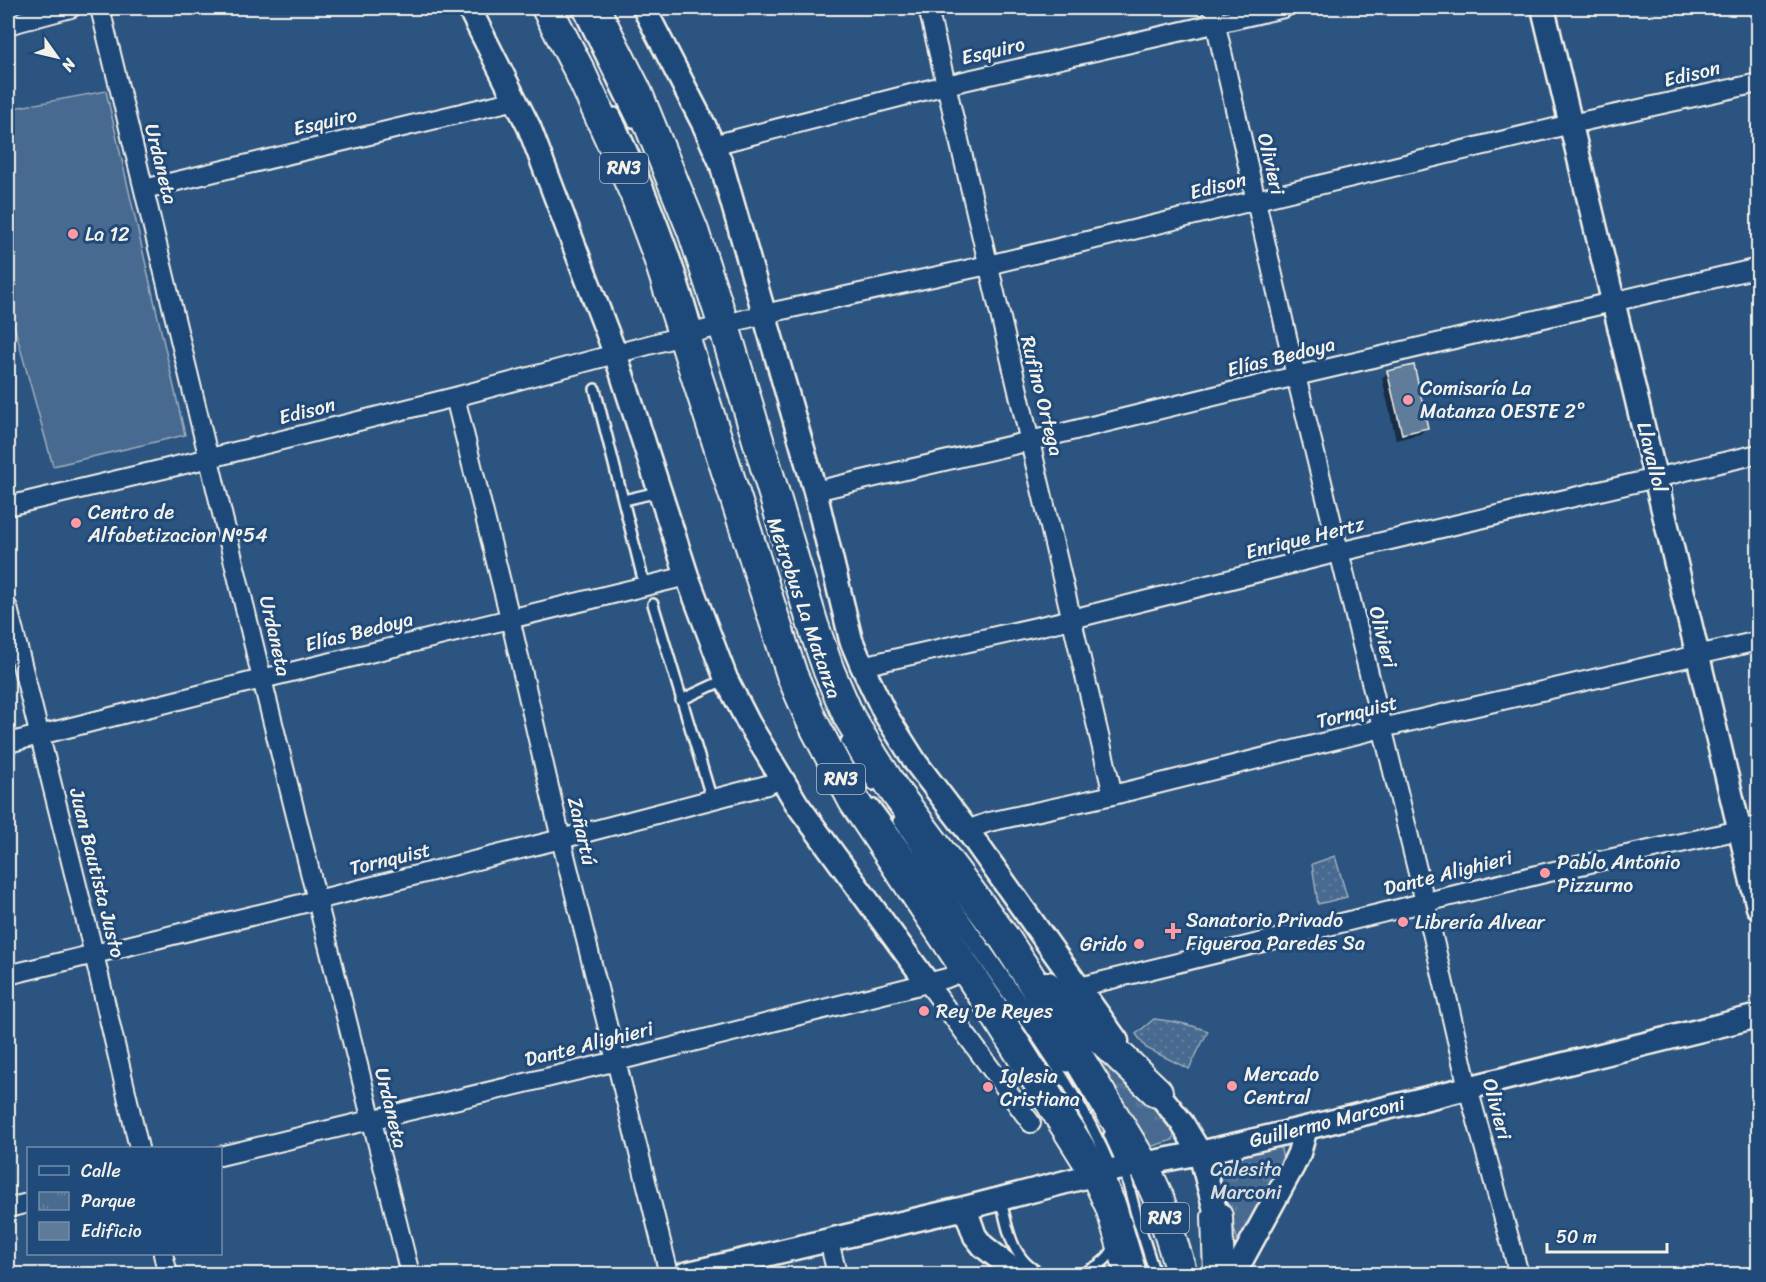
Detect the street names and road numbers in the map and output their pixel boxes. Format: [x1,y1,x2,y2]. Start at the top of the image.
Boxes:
street label: Esquiro [958,27,1028,75]
street label: Edison [1660,50,1724,98]
street label: Esquiro [290,98,360,146]
street label: Urdaneta [134,120,188,208]
street label: Olivieri [1247,130,1295,200]
road number: RN3 [600,153,648,183]
street label: Edison [1186,162,1250,210]
street label: Elías Bedoya [1223,327,1339,387]
street label: Rufino Ortega [1010,332,1074,460]
street label: Edison [275,387,339,435]
street label: Llavallol [1626,418,1678,497]
street label: Enrique Hertz [1242,506,1369,570]
street label: Metrobus La Matanza [756,512,852,704]
street label: Urdaneta [249,592,301,680]
street label: Elías Bedoya [301,602,417,662]
street label: Olivieri [1358,603,1408,673]
street label: Tornquist [1313,685,1401,739]
road number: RN3 [817,764,865,794]
street label: Juan Bautista Justo [59,784,135,961]
street label: Zañartú [557,793,607,869]
street label: Tornquist [346,832,434,886]
street label: Dante Alighieri [1380,840,1516,906]
street label: Dante Alighieri [521,1011,657,1077]
street label: Urdaneta [364,1064,418,1152]
street label: Olivieri [1472,1074,1522,1145]
street label: Guillermo Marconi [1245,1085,1410,1158]
road number: RN3 [1141,1203,1189,1233]

